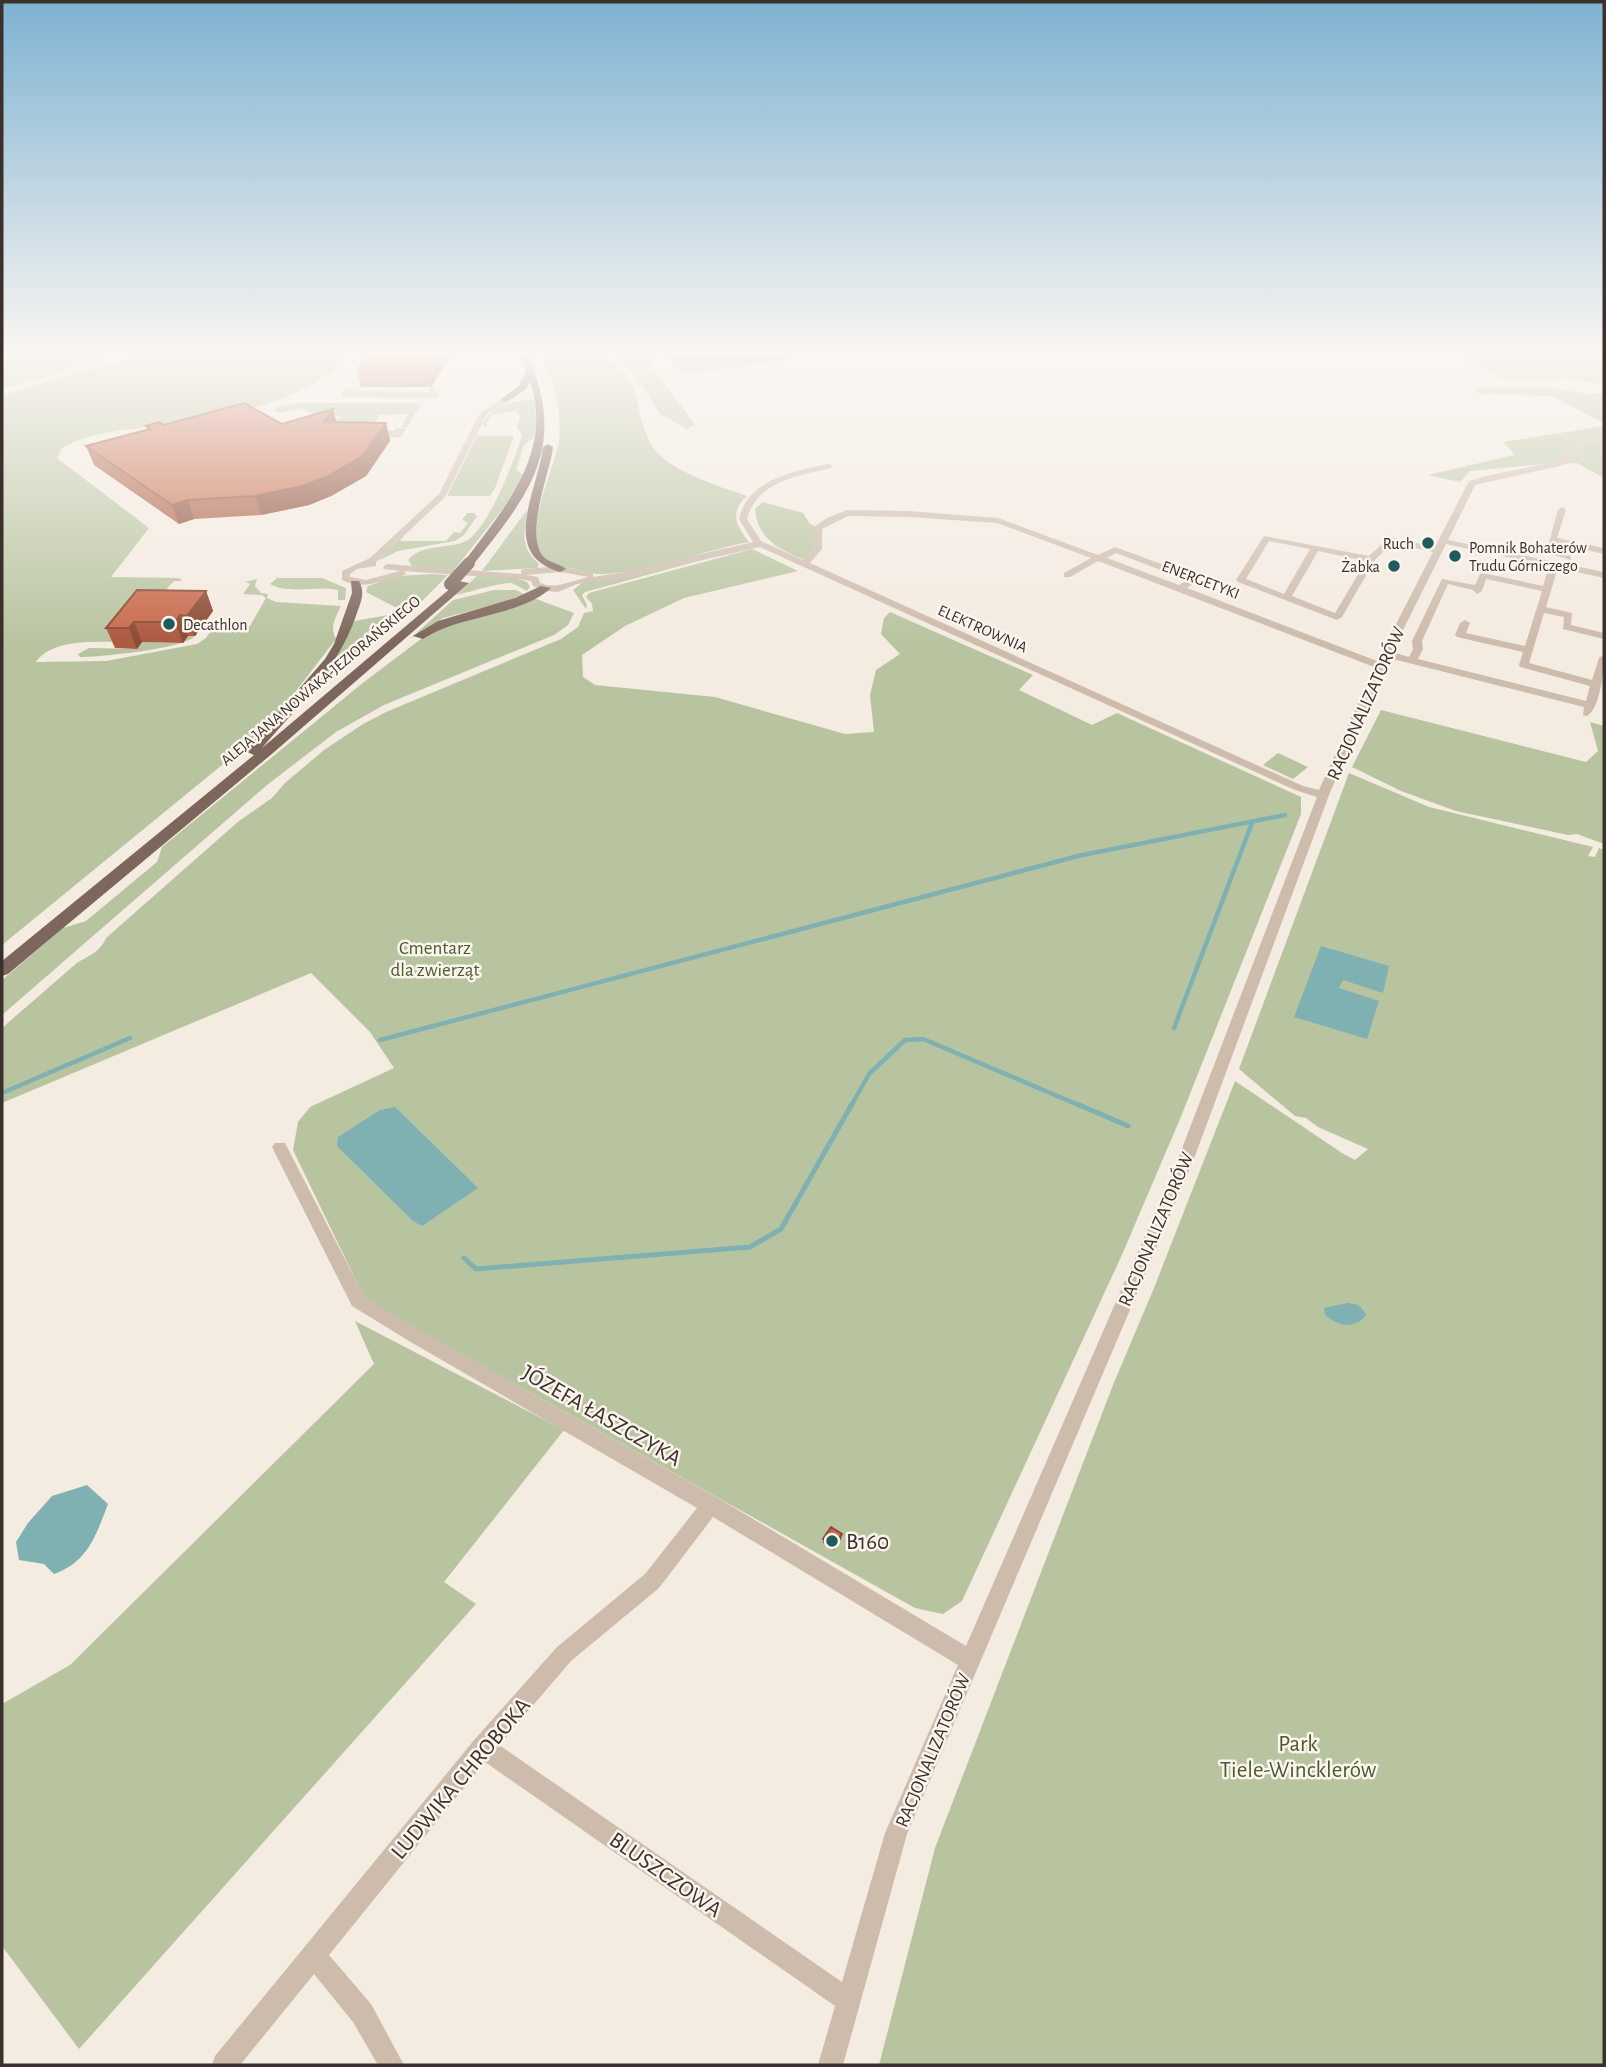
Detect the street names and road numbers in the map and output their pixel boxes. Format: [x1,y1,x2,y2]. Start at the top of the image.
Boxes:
street label: ENERGETYKI [1160,558,1242,602]
street label: ALEJA JANA NOWAKA-JEZIORAŃSKIEGO [217,591,423,769]
street label: ELEKTROWNIA [936,602,1030,656]
street label: RACJONALIZATORÓW [1322,623,1409,783]
street label: RACJONALIZATORÓW [1113,1149,1197,1309]
street label: JÓZEFA ŁASZCZYKA [518,1359,686,1471]
street label: RACJONALIZATORÓW [890,1670,974,1830]
street label: LUDWIKA CHROBOKA [387,1694,535,1864]
street label: BLUSZCZOWA [605,1828,725,1922]

